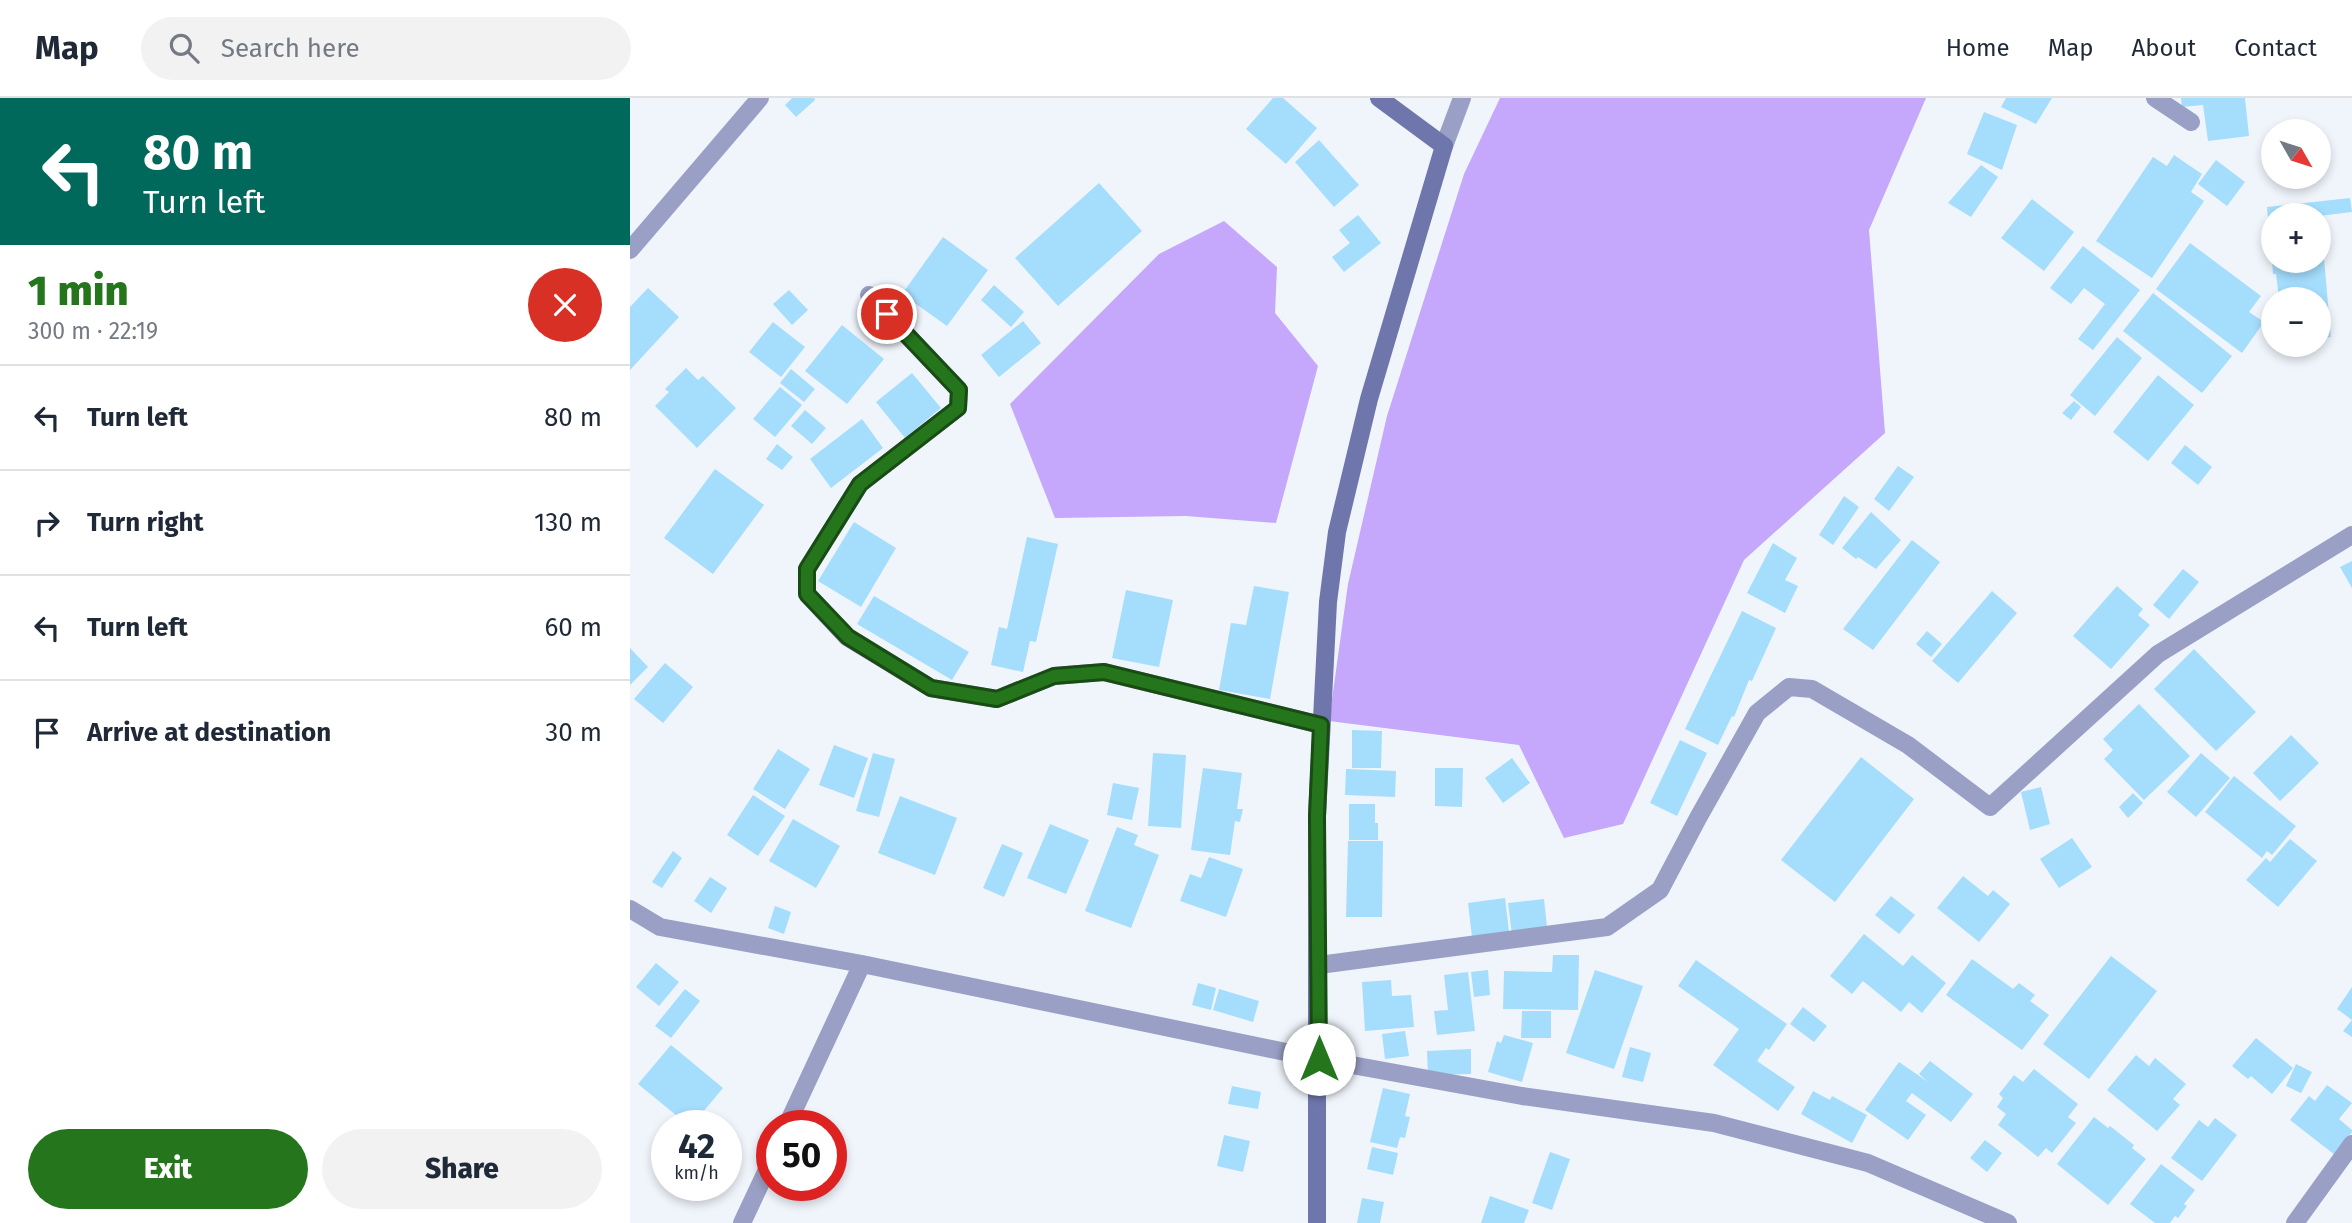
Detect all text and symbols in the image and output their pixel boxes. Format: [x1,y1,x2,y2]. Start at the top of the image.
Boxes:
search box [141,17,631,80]
text: Map [35,28,99,68]
icon: search [165,29,203,67]
text: Search here [221,33,360,64]
text: Home [1946,34,2010,62]
text: Map [2048,34,2094,62]
text: About [2132,34,2196,62]
text: Contact [2234,34,2317,62]
north arrow [2261,119,2331,189]
map controls [2261,119,2331,357]
text: 80 m [143,123,253,182]
icon: left [28,126,119,217]
text: Turn left [143,183,265,221]
button: + [2261,203,2331,273]
text: 1 min [28,266,129,316]
button: close [528,268,602,342]
pin [857,284,917,344]
button: − [2261,287,2331,357]
icon: arrive [868,295,906,333]
text: 300 m · 22:19 [28,317,158,345]
icon: left [28,399,66,437]
text: Turn left [87,402,188,433]
text: 80 m [544,402,602,433]
icon: right [28,504,66,542]
text: Turn right [87,507,204,538]
text: 130 m [534,507,602,538]
icon: left [28,609,66,647]
text: Turn left [87,612,188,643]
text: 60 m [544,612,602,643]
icon: arrive [28,714,66,752]
text: Arrive at destination [87,717,331,748]
text: 30 m [545,717,602,748]
position arrow [1282,1022,1356,1096]
speed limit sign: 50 [756,1110,847,1201]
text: 42 [678,1125,715,1167]
button: Exit [28,1129,308,1209]
button: Share [322,1129,602,1209]
text: km/h [674,1162,719,1184]

